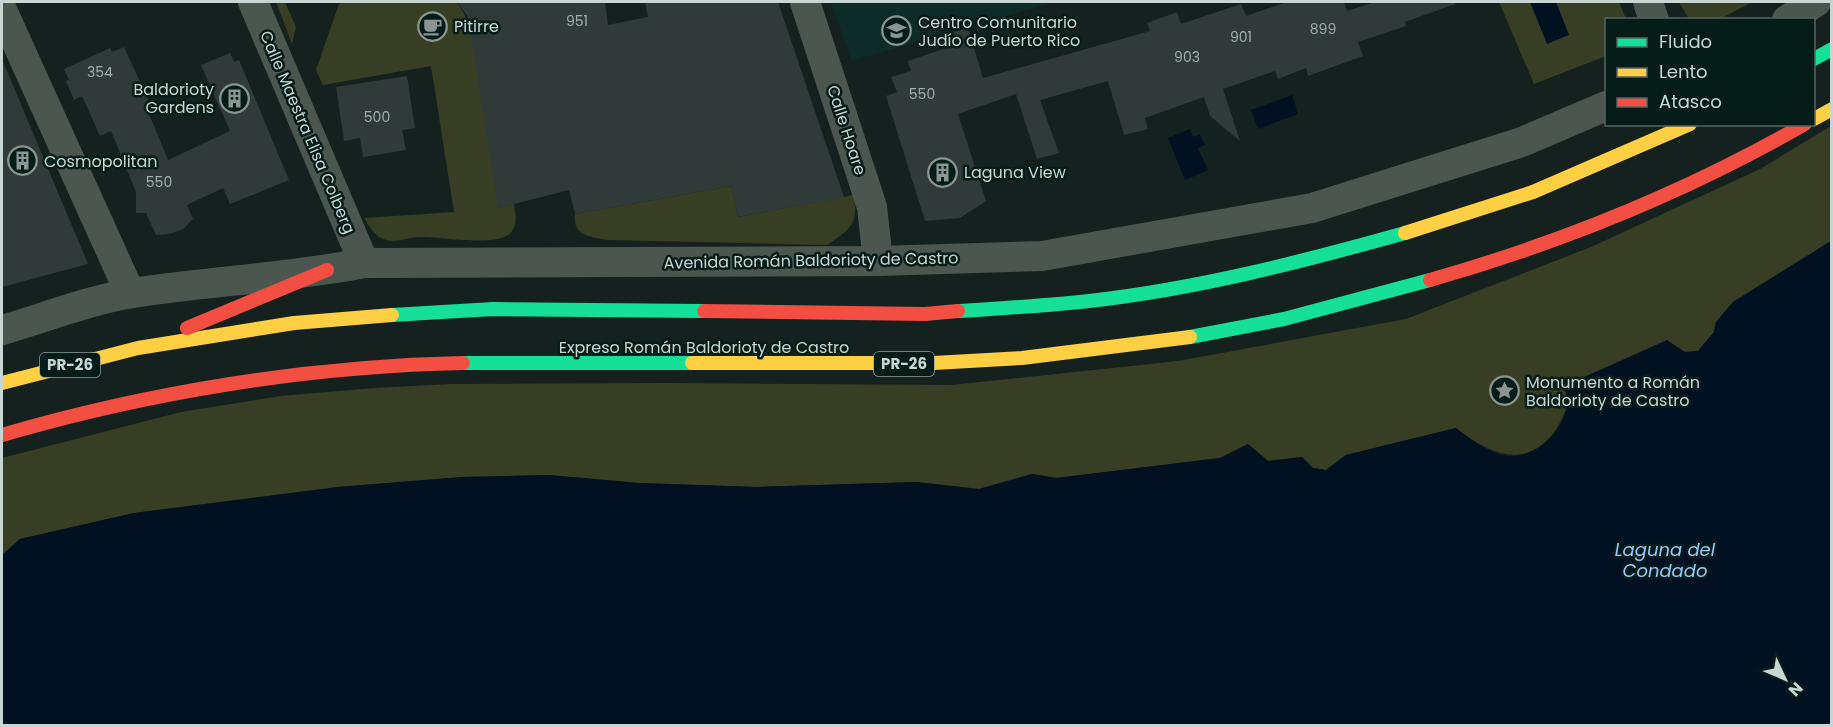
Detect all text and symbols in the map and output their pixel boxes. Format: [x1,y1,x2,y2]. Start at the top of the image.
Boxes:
cafe icon: Pitirre [417,10,449,42]
house number: 951 [566,11,588,31]
place label: Centro Comunitario Judío de Puerto Rico [918,11,1080,52]
place label: Pitirre [454,15,499,38]
school or university icon: Centro Comunitario Judío de Puerto Rico [881,15,913,47]
legend [1605,18,1815,126]
house number: 899 [1310,19,1336,39]
street label: Calle Maestra Elisa Colberg [254,27,361,237]
house number: 901 [1230,27,1252,47]
text: Fluido [1659,29,1712,54]
house number: 903 [1174,47,1200,67]
text: Lento [1659,59,1708,84]
house number: 354 [87,62,113,82]
place label: Baldorioty Gardens [133,78,214,119]
building icon: Baldorioty Gardens [219,82,251,114]
street label: Calle Hoare [821,82,872,178]
house number: 550 [909,84,935,104]
text: Atasco [1659,89,1722,114]
house number: 500 [364,107,390,127]
building icon: Cosmopolitan [7,145,39,177]
place label: Cosmopolitan [44,150,157,173]
building icon: Laguna View [927,156,959,188]
place label: Laguna View [964,161,1066,184]
house number: 550 [146,172,172,192]
street label: Avenida Román Baldorioty de Castro [663,246,959,275]
street label: Expreso Román Baldorioty de Castro [559,336,849,359]
road number: PR-26 [874,352,934,376]
road number: PR-26 [40,353,100,377]
place label: Monumento a Román Baldorioty de Castro [1526,371,1700,412]
place icon: Monumento a Román Baldorioty de Castro [1489,375,1521,407]
water label: Laguna del Condado [1615,537,1716,583]
north arrow [1755,649,1815,709]
text: N [1783,677,1808,701]

